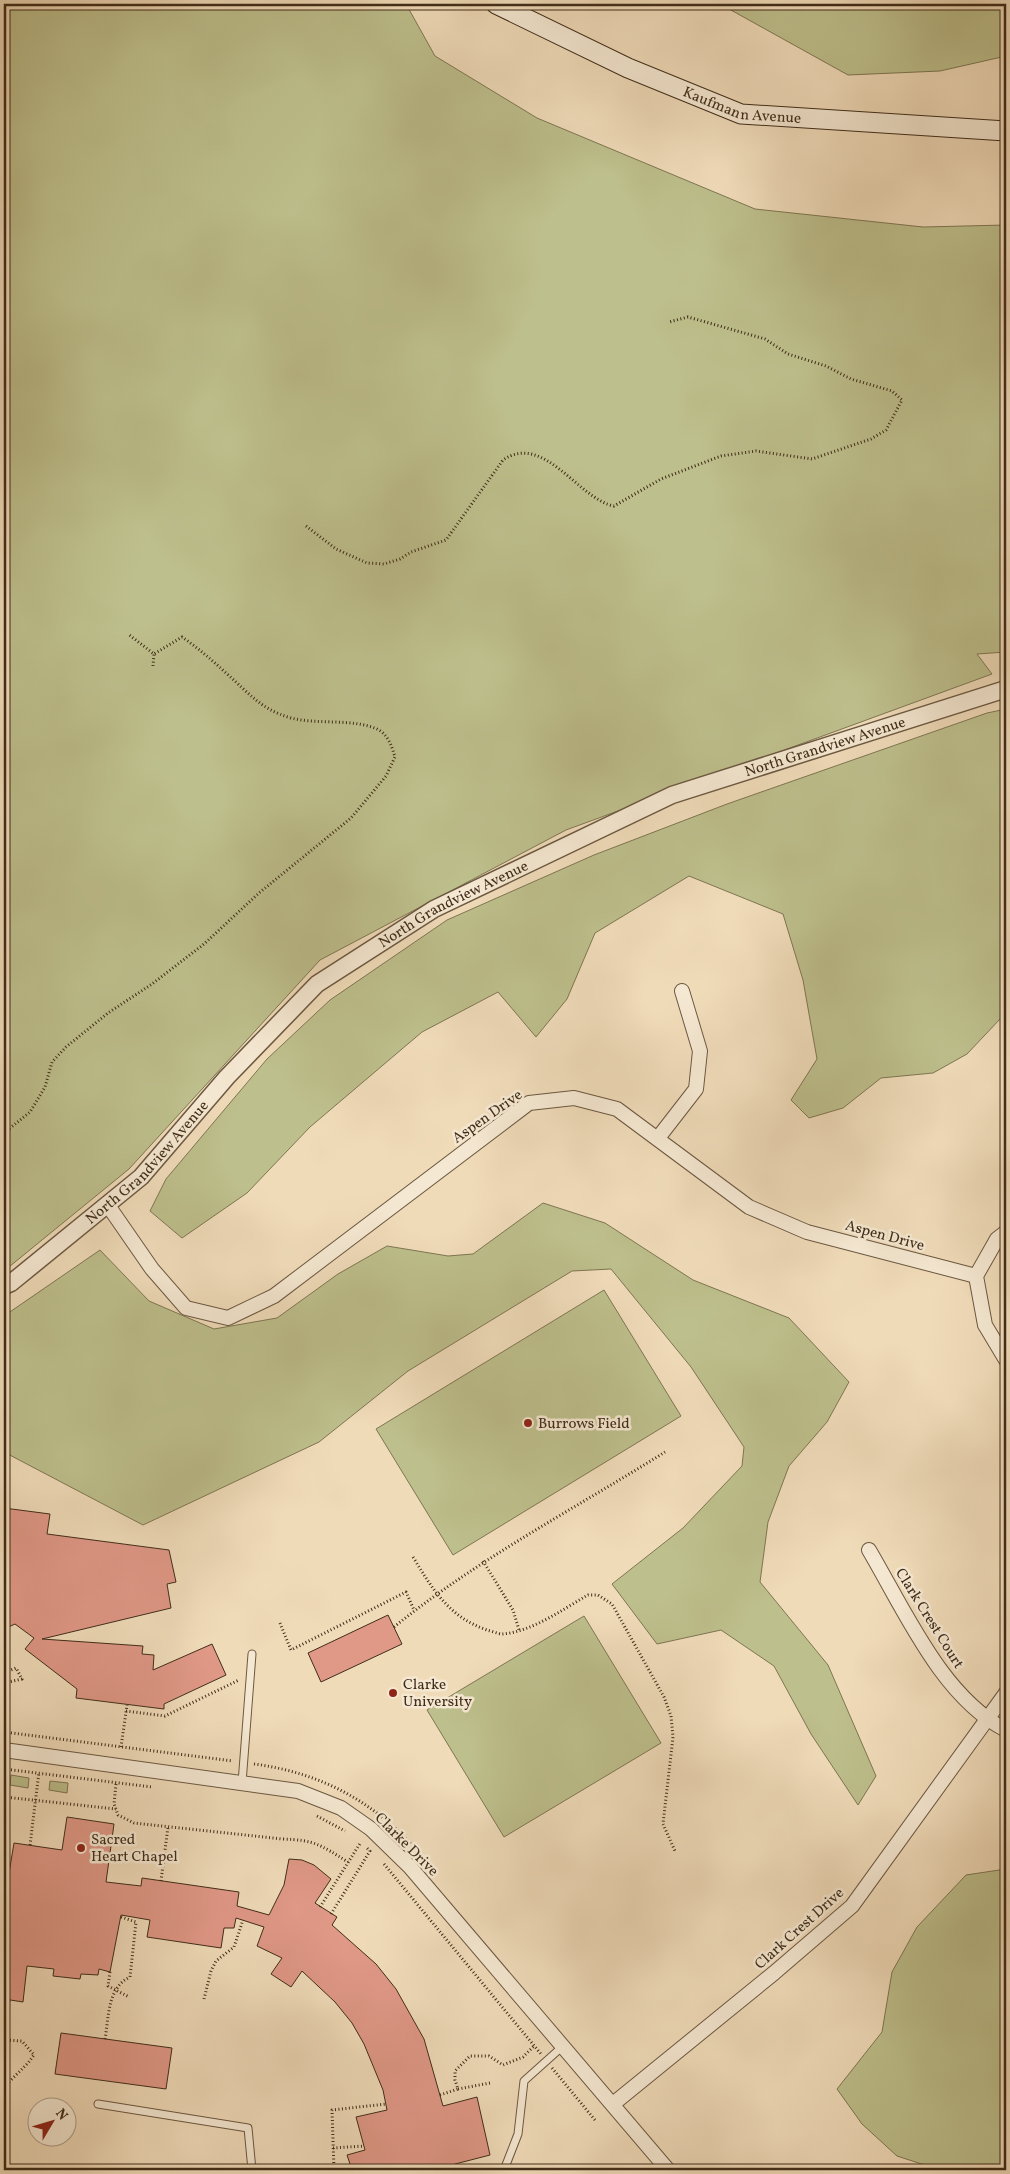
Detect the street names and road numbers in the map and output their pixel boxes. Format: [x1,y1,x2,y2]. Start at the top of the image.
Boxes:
street label: Kaufmann Avenue [679,82,802,130]
street label: North Grandview Avenue [742,713,908,783]
street label: North Grandview Avenue [375,856,532,954]
street label: Aspen Drive [449,1085,527,1149]
street label: North Grandview Avenue [82,1096,214,1230]
street label: Aspen Drive [843,1216,927,1257]
street label: Clark Crest Court [889,1565,968,1673]
street label: Clarke Drive [369,1808,443,1882]
street label: Clark Crest Drive [751,1883,849,1975]

